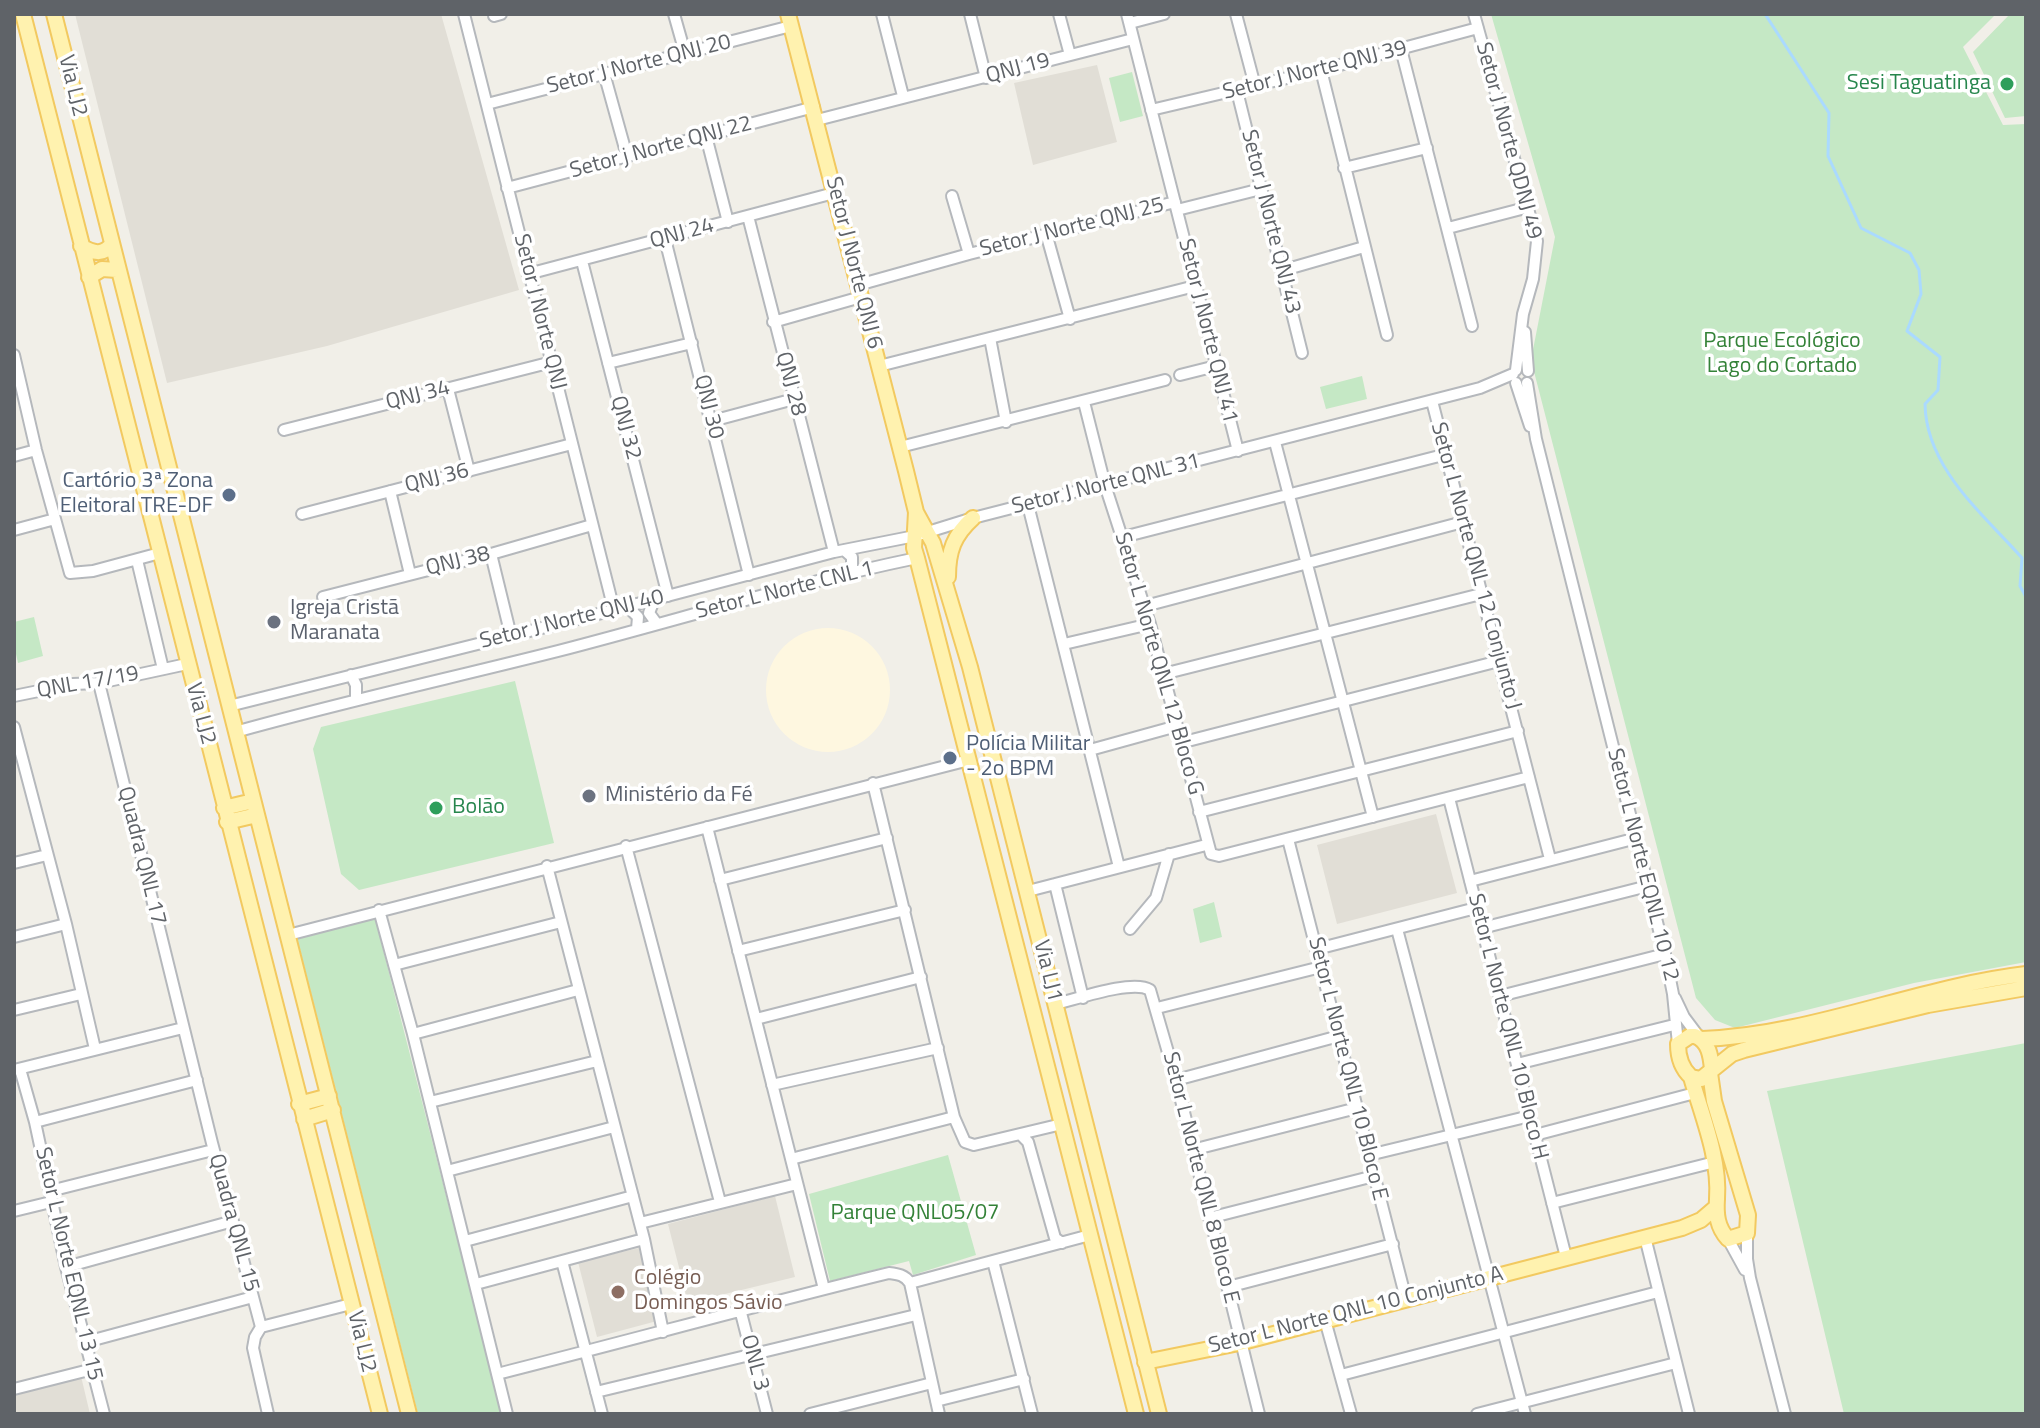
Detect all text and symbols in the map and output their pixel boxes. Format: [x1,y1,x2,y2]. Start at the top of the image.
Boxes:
street label: Setor J Norte QNJ 20 [544,29,734,101]
street label: Setor J Norte QNJ 39 [1220,35,1410,107]
street label: Setor J Norte QDNJ 49 [1469,40,1547,242]
street label: QNJ 19 [983,48,1053,90]
street label: Via LJ2 [52,52,92,120]
place label: Sesi Taguatinga [1847,71,1991,97]
marker: Sesi Taguatinga [1998,75,2016,93]
street label: Setor j Norte QNJ 22 [567,111,755,185]
street label: Setor J Norte QNJ 43 [1234,127,1306,317]
street label: Setor J Norte QNJ 6 [819,174,887,352]
street label: Setor J Norte QNJ 25 [977,192,1167,264]
street label: QNJ 24 [647,213,717,255]
street label: Setor J Norte QNJ [507,232,571,392]
street label: Setor J Norte QNJ 41 [1171,236,1243,426]
park label: Parque Ecológico Lago do Cortado [1703,329,1861,380]
street label: QNJ 28 [769,349,811,419]
street label: QNJ 30 [687,372,729,442]
street label: QNJ 34 [383,375,453,417]
street label: QNJ 32 [604,393,646,463]
street label: Setor L Norte QNL 12 Conjunto J [1424,420,1526,712]
street label: Setor J Norte QNL 31 [1009,449,1203,521]
street label: QNJ 36 [402,458,472,500]
place label: Cartório 3ª Zona Eleitoral TRE-DF [60,469,213,520]
marker: Cartório 3ª Zona Eleitoral TRE-DF [220,486,238,504]
street label: Setor L Norte QNL 12 Bloco G [1108,530,1208,798]
street label: QNJ 38 [423,541,493,583]
street label: Setor L Norte CNL 1 [693,556,877,626]
street label: Setor J Norte QNJ 40 [477,584,667,656]
place label: Igreja Cristã Maranata [290,596,399,648]
marker: Igreja Cristã Maranata [265,613,283,631]
street label: QNL 17/19 [35,661,141,705]
street label: Via LJ2 [179,680,221,748]
place label: Polícia Militar - 2o BPM [966,732,1090,784]
street label: Setor L Norte EQNL 10 12 [1600,746,1684,984]
marker: Polícia Militar - 2o BPM [941,749,959,767]
place label: Ministério da Fé [605,783,753,809]
street label: Quadra QNL 17 [111,784,171,928]
marker: Ministério da Fé [580,787,598,805]
place label: Bolão [452,795,505,821]
marker: Bolão [427,799,445,817]
street label: Setor L Norte QNL 10 Bloco H [1461,891,1553,1163]
street label: Setor L Norte QNL 10 Bloco E [1301,935,1393,1203]
street label: Via LJ1 [1027,937,1067,1005]
street label: Setor L Norte QNL 8 Bloco E [1156,1050,1244,1306]
street label: Setor L Norte EQNL 13 15 [28,1145,108,1383]
street label: Quadra QNL 15 [202,1151,264,1295]
park label: Parque QNL05/07 [831,1201,999,1227]
street label: Setor L Norte QNL 10 Conjunto A [1206,1262,1506,1360]
place label: Colégio Domingos Sávio [634,1266,783,1318]
marker: Colégio Domingos Sávio [609,1283,627,1301]
street label: Via LJ2 [341,1308,381,1376]
street label: ONL 3 [734,1332,774,1394]

